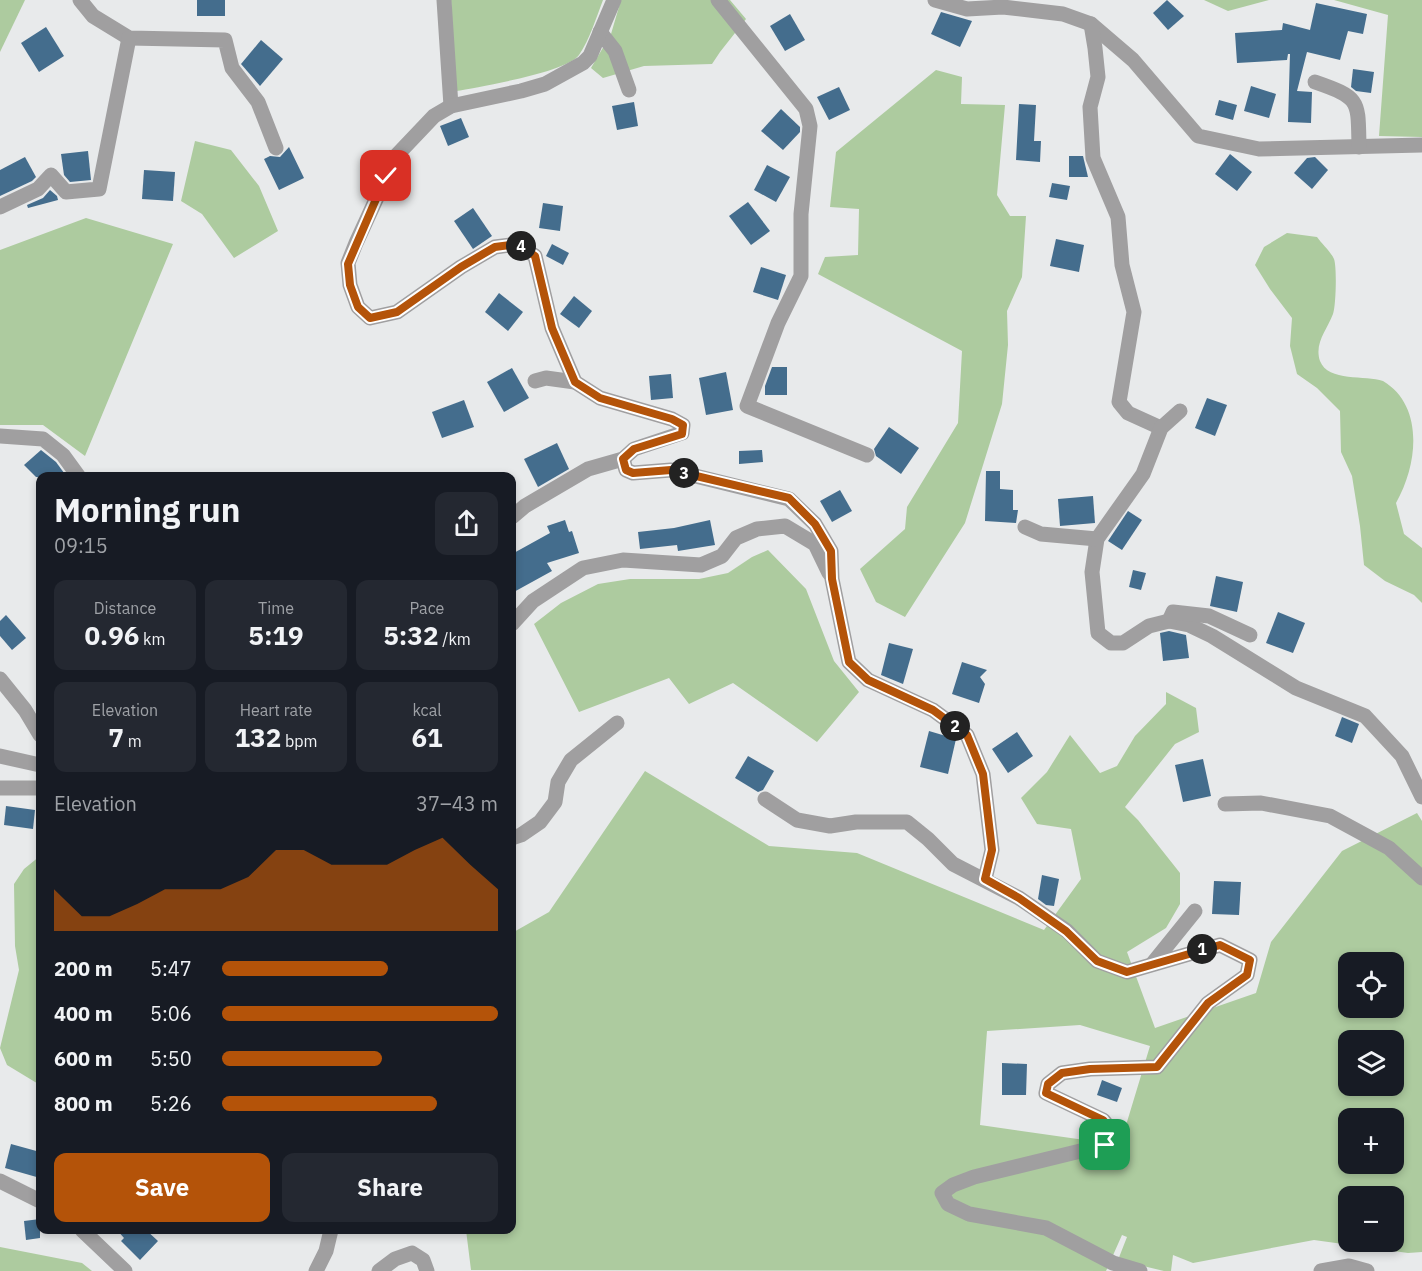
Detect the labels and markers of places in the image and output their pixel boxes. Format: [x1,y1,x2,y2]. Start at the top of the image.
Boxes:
pin [360,150,411,201]
pin: 4 [506,231,536,261]
pin: 3 [669,458,699,488]
pin: 2 [940,711,970,741]
pin: 1 [1187,934,1217,964]
pin [1079,1119,1130,1170]

